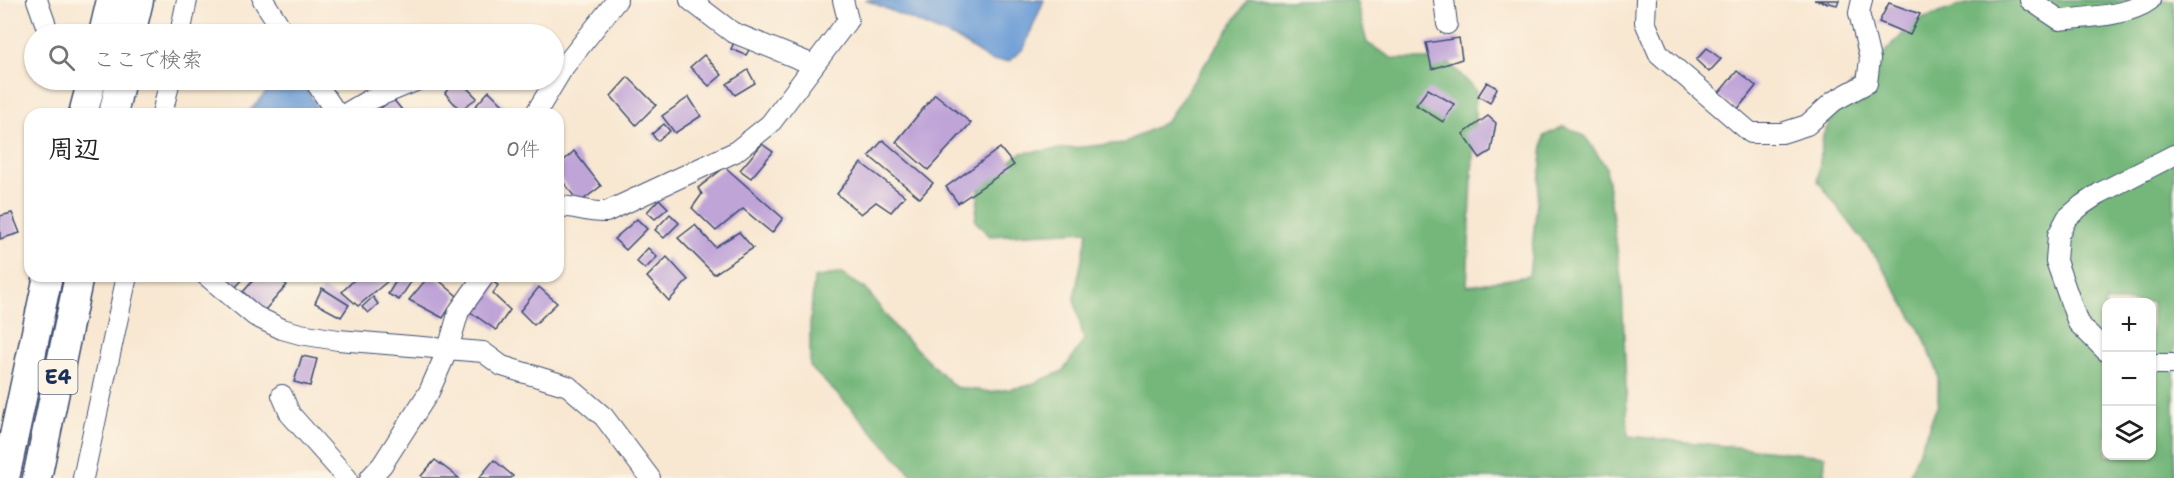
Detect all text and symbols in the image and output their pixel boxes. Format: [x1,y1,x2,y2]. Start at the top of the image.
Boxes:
search box [24,24,564,90]
icon: search [45,41,78,74]
text: ここで検索 [93,45,203,74]
text: 周辺 [48,131,100,166]
text: 0件 [506,136,540,162]
map controls [2102,298,2156,460]
button: + [2102,298,2156,352]
button: − [2102,352,2156,406]
road number: E4 [38,360,78,394]
button: layers [2102,406,2156,460]

